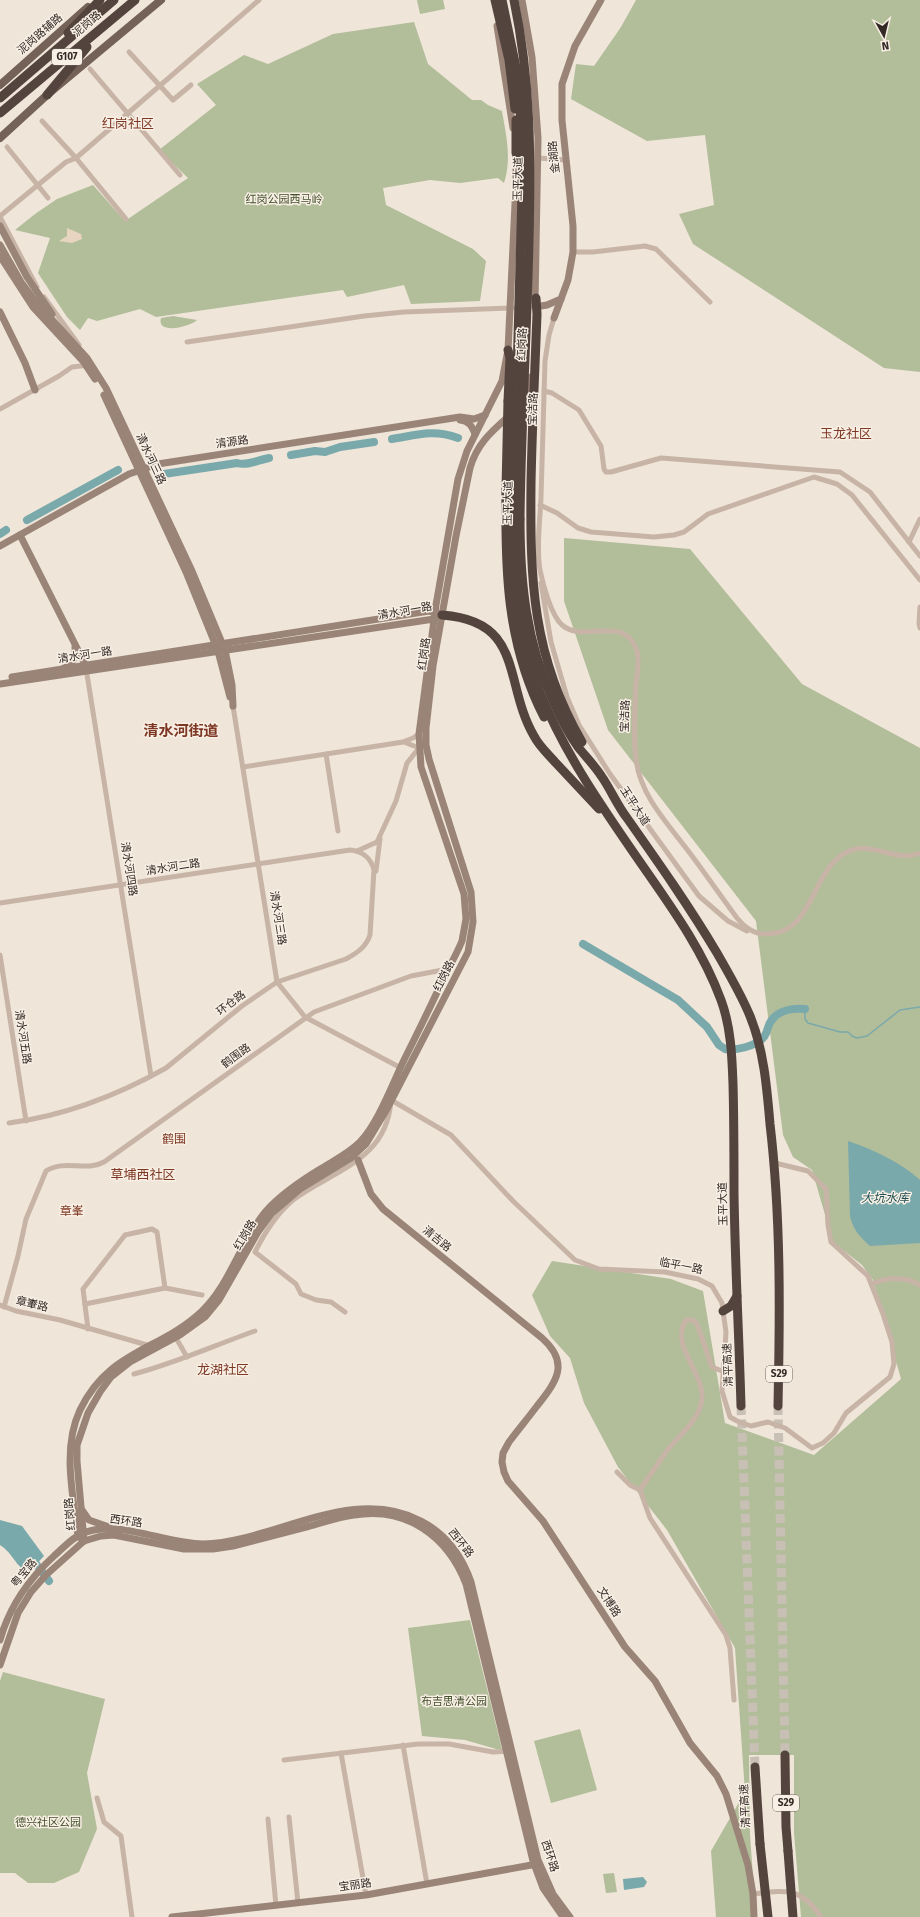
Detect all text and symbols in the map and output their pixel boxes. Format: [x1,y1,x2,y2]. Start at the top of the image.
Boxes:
street label: 泥岗路 [70,8,104,40]
street label: 泥岗路辅路 [15,11,65,57]
north arrow [864,16,904,56]
text: N [881,38,890,52]
road number: G107 [52,49,82,65]
district label: 红岗社区 [102,116,154,131]
street label: 金湖路 [546,140,562,174]
street label: 玉平大道 [511,157,525,201]
park label: 红岗公园西马岭 [246,193,323,206]
street label: 红岗路 [515,327,529,361]
street label: 宝洁路 [526,392,540,426]
district label: 玉龙社区 [820,426,872,441]
street label: 清水河三路 [133,431,169,487]
street label: 清源路 [215,433,249,451]
street label: 玉平大道 [501,481,515,525]
street label: 清水河一路 [377,600,433,622]
street label: 红岗路 [415,637,433,671]
street label: 清水河一路 [57,644,113,666]
street label: 宝洁路 [618,699,632,733]
district label: 清水河街道 [143,722,219,740]
street label: 玉平大道 [618,784,652,828]
street label: 清水河四路 [118,841,140,897]
street label: 清水河二路 [145,856,201,878]
street label: 清水河三路 [267,890,289,946]
street label: 红岗路 [431,958,457,994]
street label: 环仓路 [214,988,248,1018]
street label: 清水河五路 [12,1009,34,1065]
street label: 鹤围路 [219,1041,253,1071]
district label: 鹤围 [162,1132,186,1146]
district label: 草埔西社区 [110,1167,176,1182]
street label: 玉平大道 [716,1182,730,1226]
water label: 大坑水库 [861,1191,911,1205]
district label: 章峯 [60,1204,84,1218]
street label: 红岗路 [231,1218,259,1252]
street label: 清吉路 [420,1224,454,1254]
street label: 临平一路 [658,1255,704,1277]
street label: 章輋路 [14,1294,50,1314]
street label: 清平高速 [721,1343,735,1387]
district label: 龙湖社区 [197,1362,249,1377]
road number: S29 [766,1366,792,1382]
street label: 红岗路 [62,1497,78,1531]
street label: 西环路 [109,1512,143,1530]
street label: 西环路 [446,1526,476,1560]
street label: 粤宝路 [8,1556,40,1590]
street label: 文博路 [595,1585,623,1619]
park label: 布吉思清公园 [421,1695,487,1708]
street label: 清平高速 [737,1784,753,1828]
road number: S29 [773,1795,799,1811]
park label: 德兴社区公园 [15,1816,81,1829]
street label: 西环路 [539,1838,561,1874]
street label: 宝丽路 [338,1876,372,1894]

